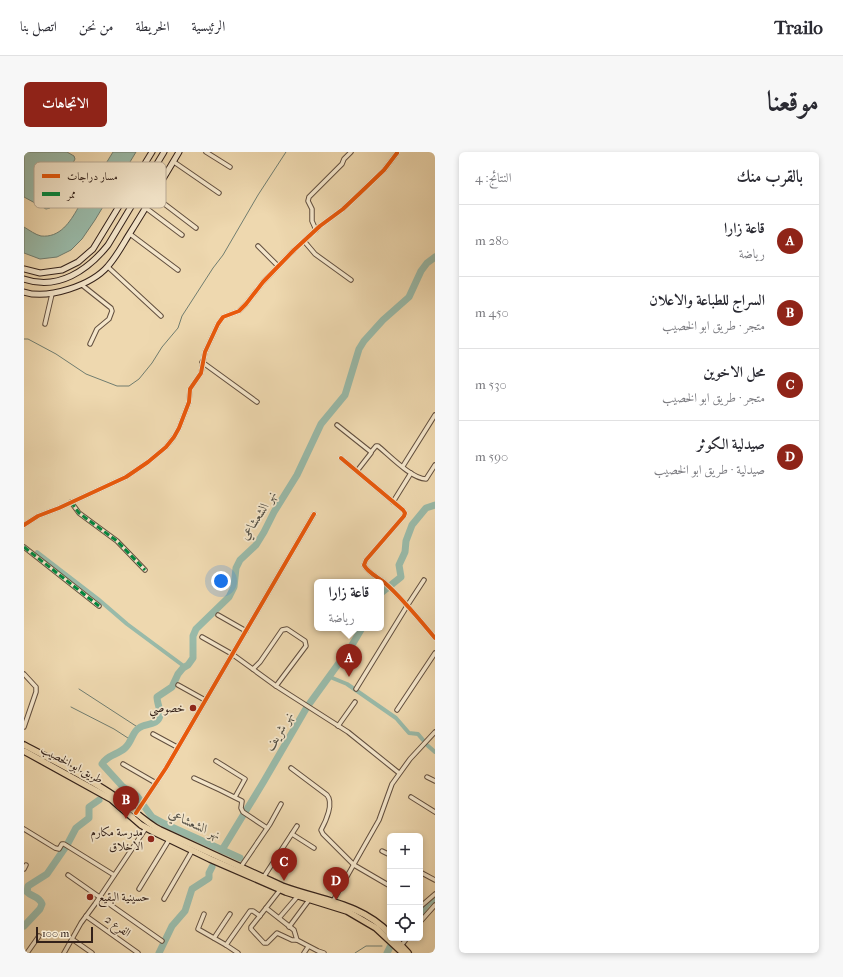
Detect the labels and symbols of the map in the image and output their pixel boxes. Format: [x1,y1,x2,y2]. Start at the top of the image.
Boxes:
legend [34,162,166,208]
text: مسار دراجات [67,170,118,183]
text: ممر [66,188,76,202]
water label: نهر الشعشاعي [237,488,283,545]
your location [211,571,231,591]
pin: A [336,644,362,677]
place label: خصوصي [149,701,185,719]
marker: خصوصي [188,703,198,713]
water label: نهر شريف [262,709,297,754]
street label: طريق ابو الخصيب [38,742,106,787]
pin: B [113,786,139,819]
water label: نهر الشعشاعي [165,805,223,846]
place label: مدرسة مكارم الاخلاق [90,825,143,853]
marker: مدرسة مكارم الاخلاق [146,834,156,844]
pin: C [271,848,297,881]
pin: D [323,867,349,900]
place label: حسينية البقيع [98,890,150,908]
marker: حسينية البقيع [85,892,95,902]
street label: الفرع 2 [100,912,134,944]
scale bar [36,925,93,944]

